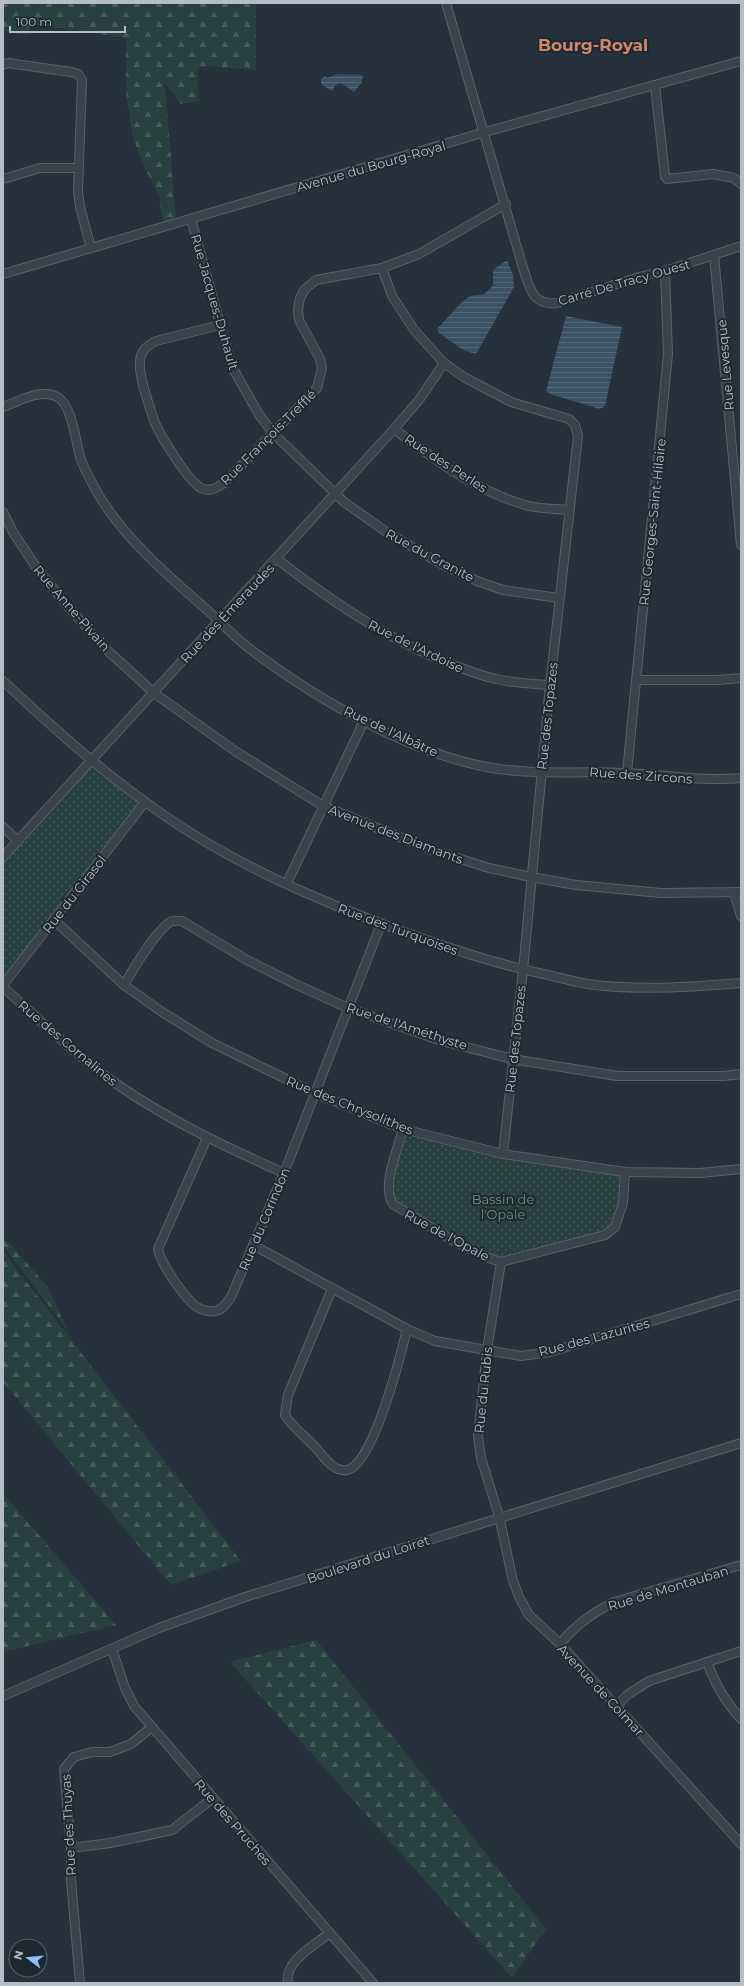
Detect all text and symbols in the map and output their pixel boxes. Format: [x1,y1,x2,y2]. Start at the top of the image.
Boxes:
scale bar [10,8,125,34]
text: 100 m [16,14,52,29]
district label: Bourg-Royal [538,35,648,55]
street label: Avenue du Bourg-Royal [295,137,447,195]
street label: Rue Jacques-Duhault [188,232,242,372]
street label: Carré De Tracy Ouest [556,255,692,309]
street label: Rue Levesque [713,319,737,411]
street label: Rue François-Trefflé [217,386,319,488]
street label: Rue des Perles [402,430,490,496]
street label: Rue Georges-Saint-Hilaire [635,437,669,606]
street label: Rue du Granite [383,525,477,585]
street label: Rue des Émeraudes [177,560,277,666]
street label: Rue Anne-Pivain [30,562,114,654]
street label: Rue de l'Ardoise [366,616,466,676]
street label: Rue des Topazes [533,662,561,770]
street label: Rue de l'Albâtre [341,702,441,760]
street label: Rue des Zircons [589,763,693,787]
street label: Avenue des Diamants [327,801,465,867]
street label: Rue du Girasol [39,852,109,936]
street label: Rue des Turquoises [336,900,460,958]
street label: Rue des Topazes [501,985,529,1093]
street label: Rue des Cornalines [15,997,121,1089]
street label: Rue de l'Améthyste [345,999,470,1053]
street label: Rue des Chrysolithes [284,1072,416,1138]
street label: Rue du Corindon [235,1165,293,1273]
park label: Bassin de l'Opale [472,1191,534,1222]
street label: Rue de l'Opale [402,1206,492,1264]
street label: Rue des Lazurites [537,1314,651,1360]
street label: Rue du Rubis [470,1346,496,1434]
street label: Boulevard du Loiret [305,1532,431,1586]
street label: Rue de Montauban [606,1562,730,1614]
street label: Avenue de Colmar [554,1641,648,1739]
street label: Rue des Thuyas [57,1774,79,1876]
street label: Rue des Pruches [191,1776,275,1868]
north arrow [8,1938,48,1978]
text: N [10,1949,26,1961]

